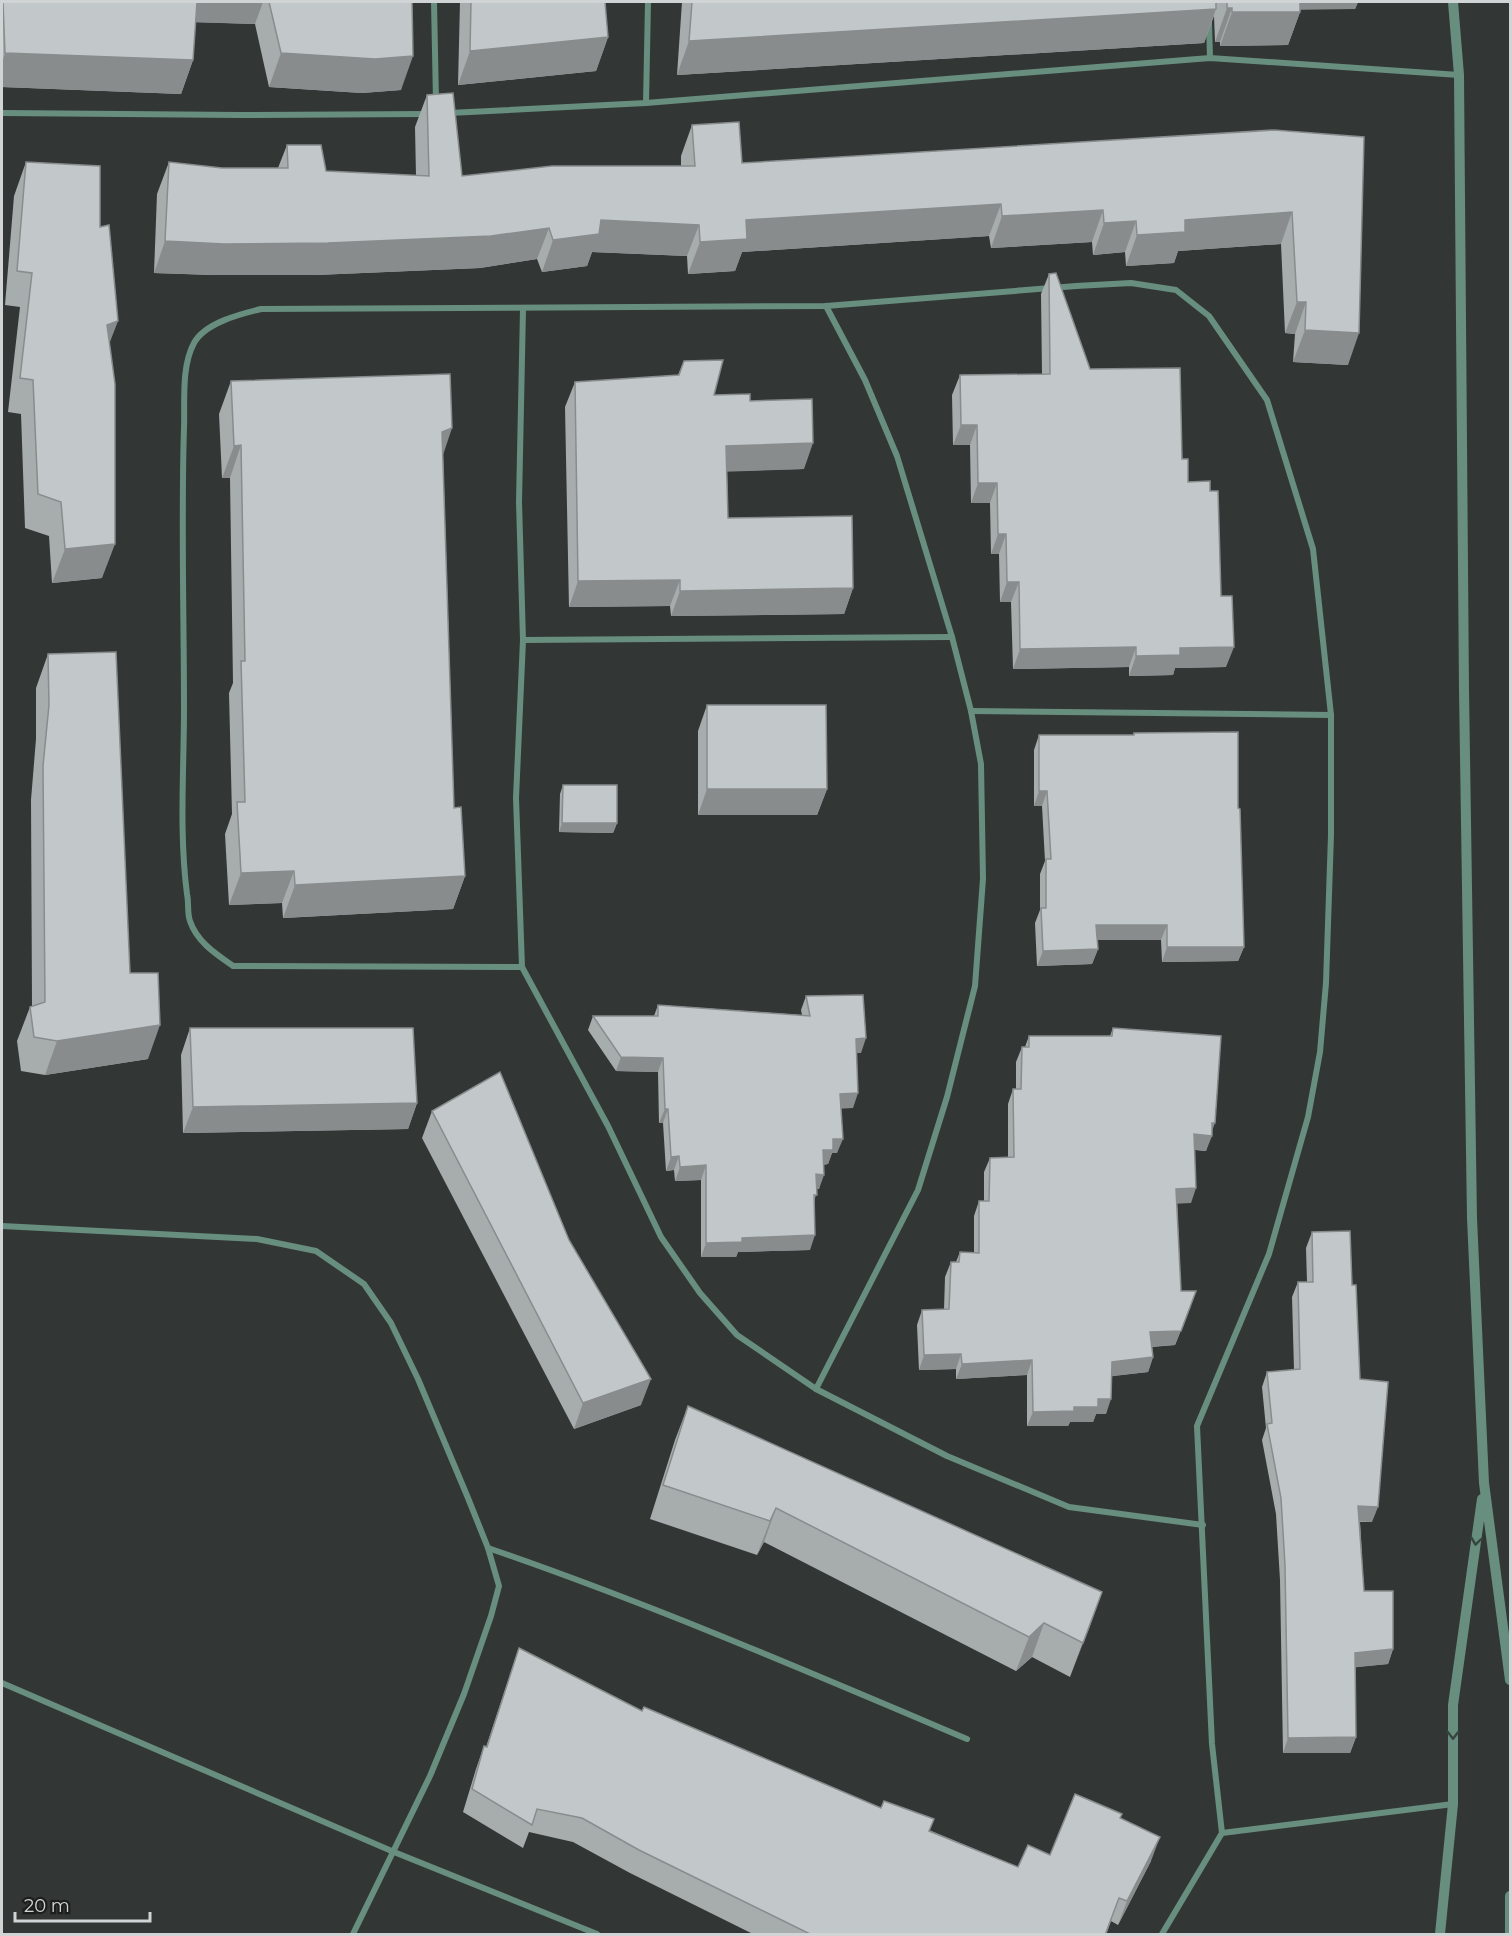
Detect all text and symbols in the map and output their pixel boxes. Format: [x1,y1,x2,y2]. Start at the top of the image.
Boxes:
one-way arrow [1471,1537,1483,1546]
one-way arrow [1447,1730,1459,1739]
scale bar [15,1885,150,1923]
text: 20 m [24,1895,70,1917]

